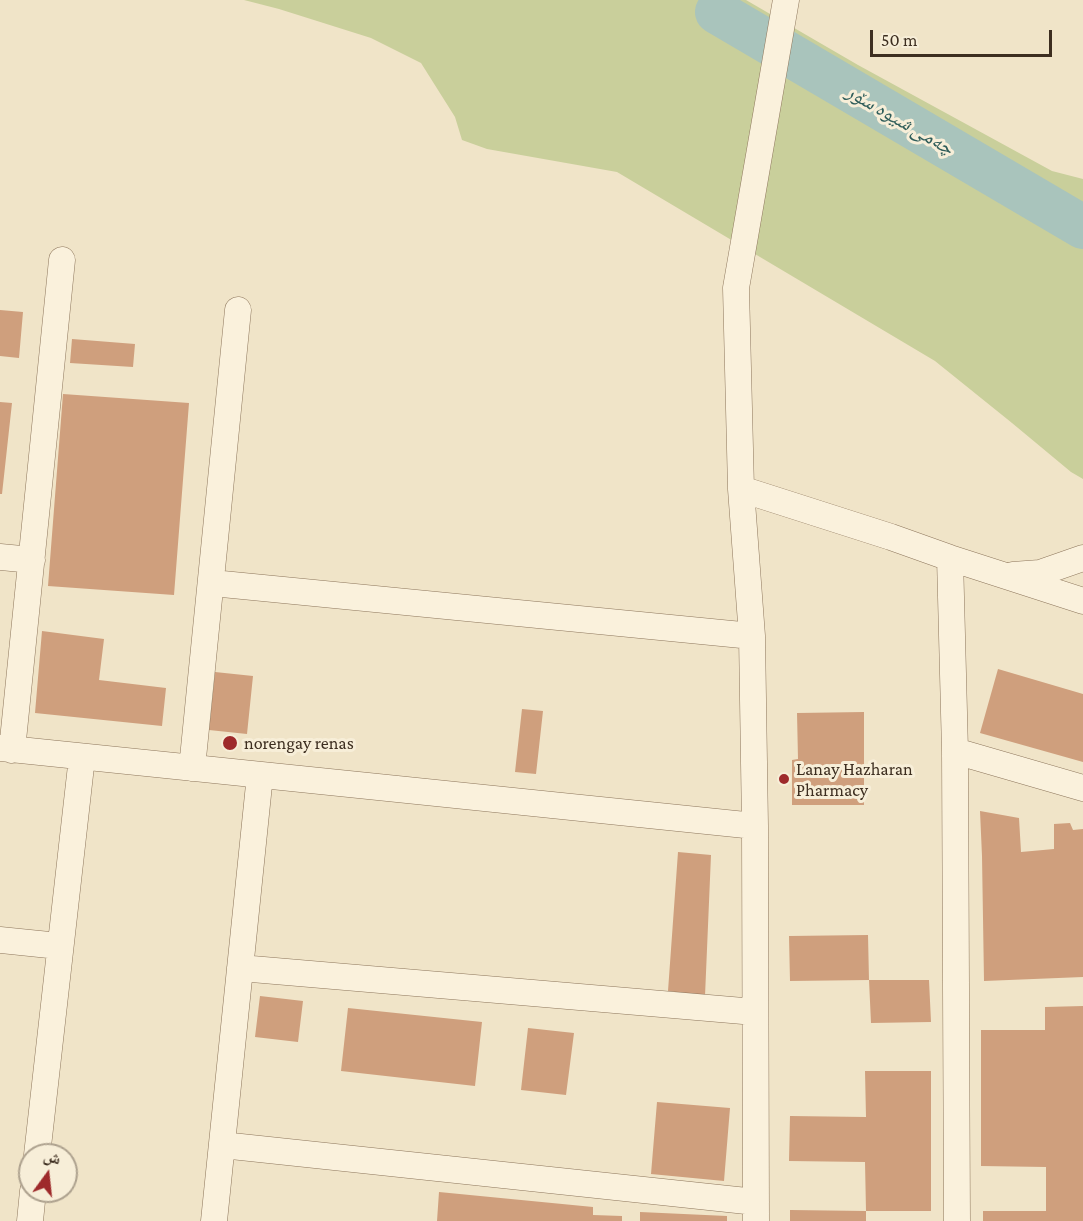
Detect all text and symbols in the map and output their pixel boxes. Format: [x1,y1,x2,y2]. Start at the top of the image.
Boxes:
scale bar [873,18,1054,56]
text: 50 m [881,30,918,50]
water label: چەمی شیوە سۆر [842,80,958,160]
place label: norengay renas [244,732,354,754]
marker: norengay renas [221,734,239,752]
place label: Lanay Hazharan Pharmacy [796,758,913,800]
marker: Lanay Hazharan Pharmacy [777,772,791,786]
north arrow [18,1143,78,1203]
text: ش [42,1147,63,1167]

